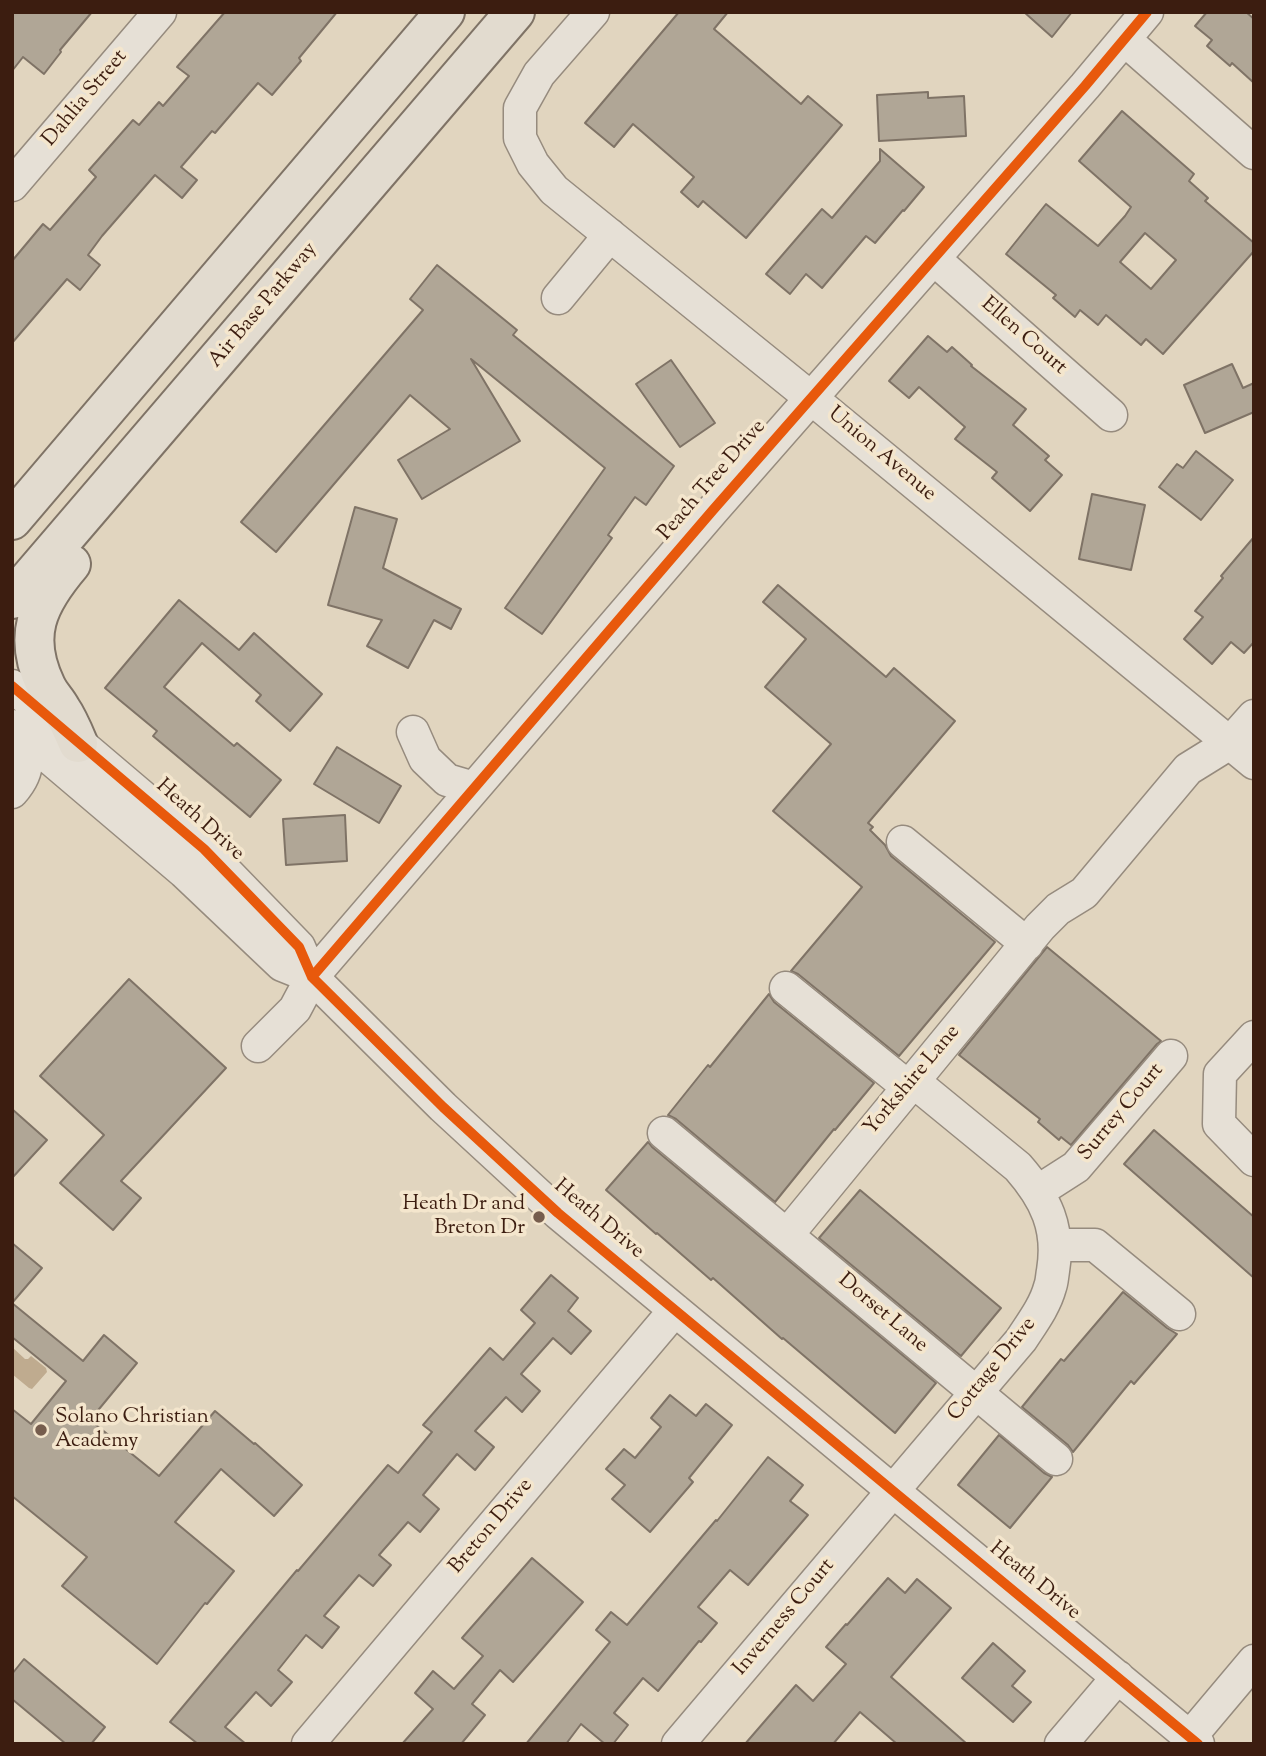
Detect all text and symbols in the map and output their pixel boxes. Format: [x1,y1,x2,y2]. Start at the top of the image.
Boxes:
street label: Dahlia Street [38,45,134,153]
street label: Air Base Parkway [204,238,324,374]
street label: Ellen Court [975,293,1071,381]
street label: Union Avenue [822,402,940,508]
street label: Peach Tree Drive [654,416,772,546]
street label: Heath Drive [150,775,248,867]
street label: Yorkshire Lane [859,1021,967,1141]
street label: Surrey Court [1074,1059,1170,1167]
street label: Heath Drive [548,1175,648,1265]
place label: Heath Dr and Breton Dr [402,1192,525,1242]
marker: Heath Dr and Breton Dr [531,1209,547,1225]
street label: Dorset Lane [832,1269,932,1359]
street label: Cottage Drive [943,1313,1043,1427]
place label: Solano Christian Academy [55,1405,209,1455]
marker: Solano Christian Academy [33,1422,49,1438]
street label: Breton Drive [445,1474,539,1580]
street label: Heath Drive [983,1537,1085,1627]
street label: Inverness Court [729,1554,841,1682]

